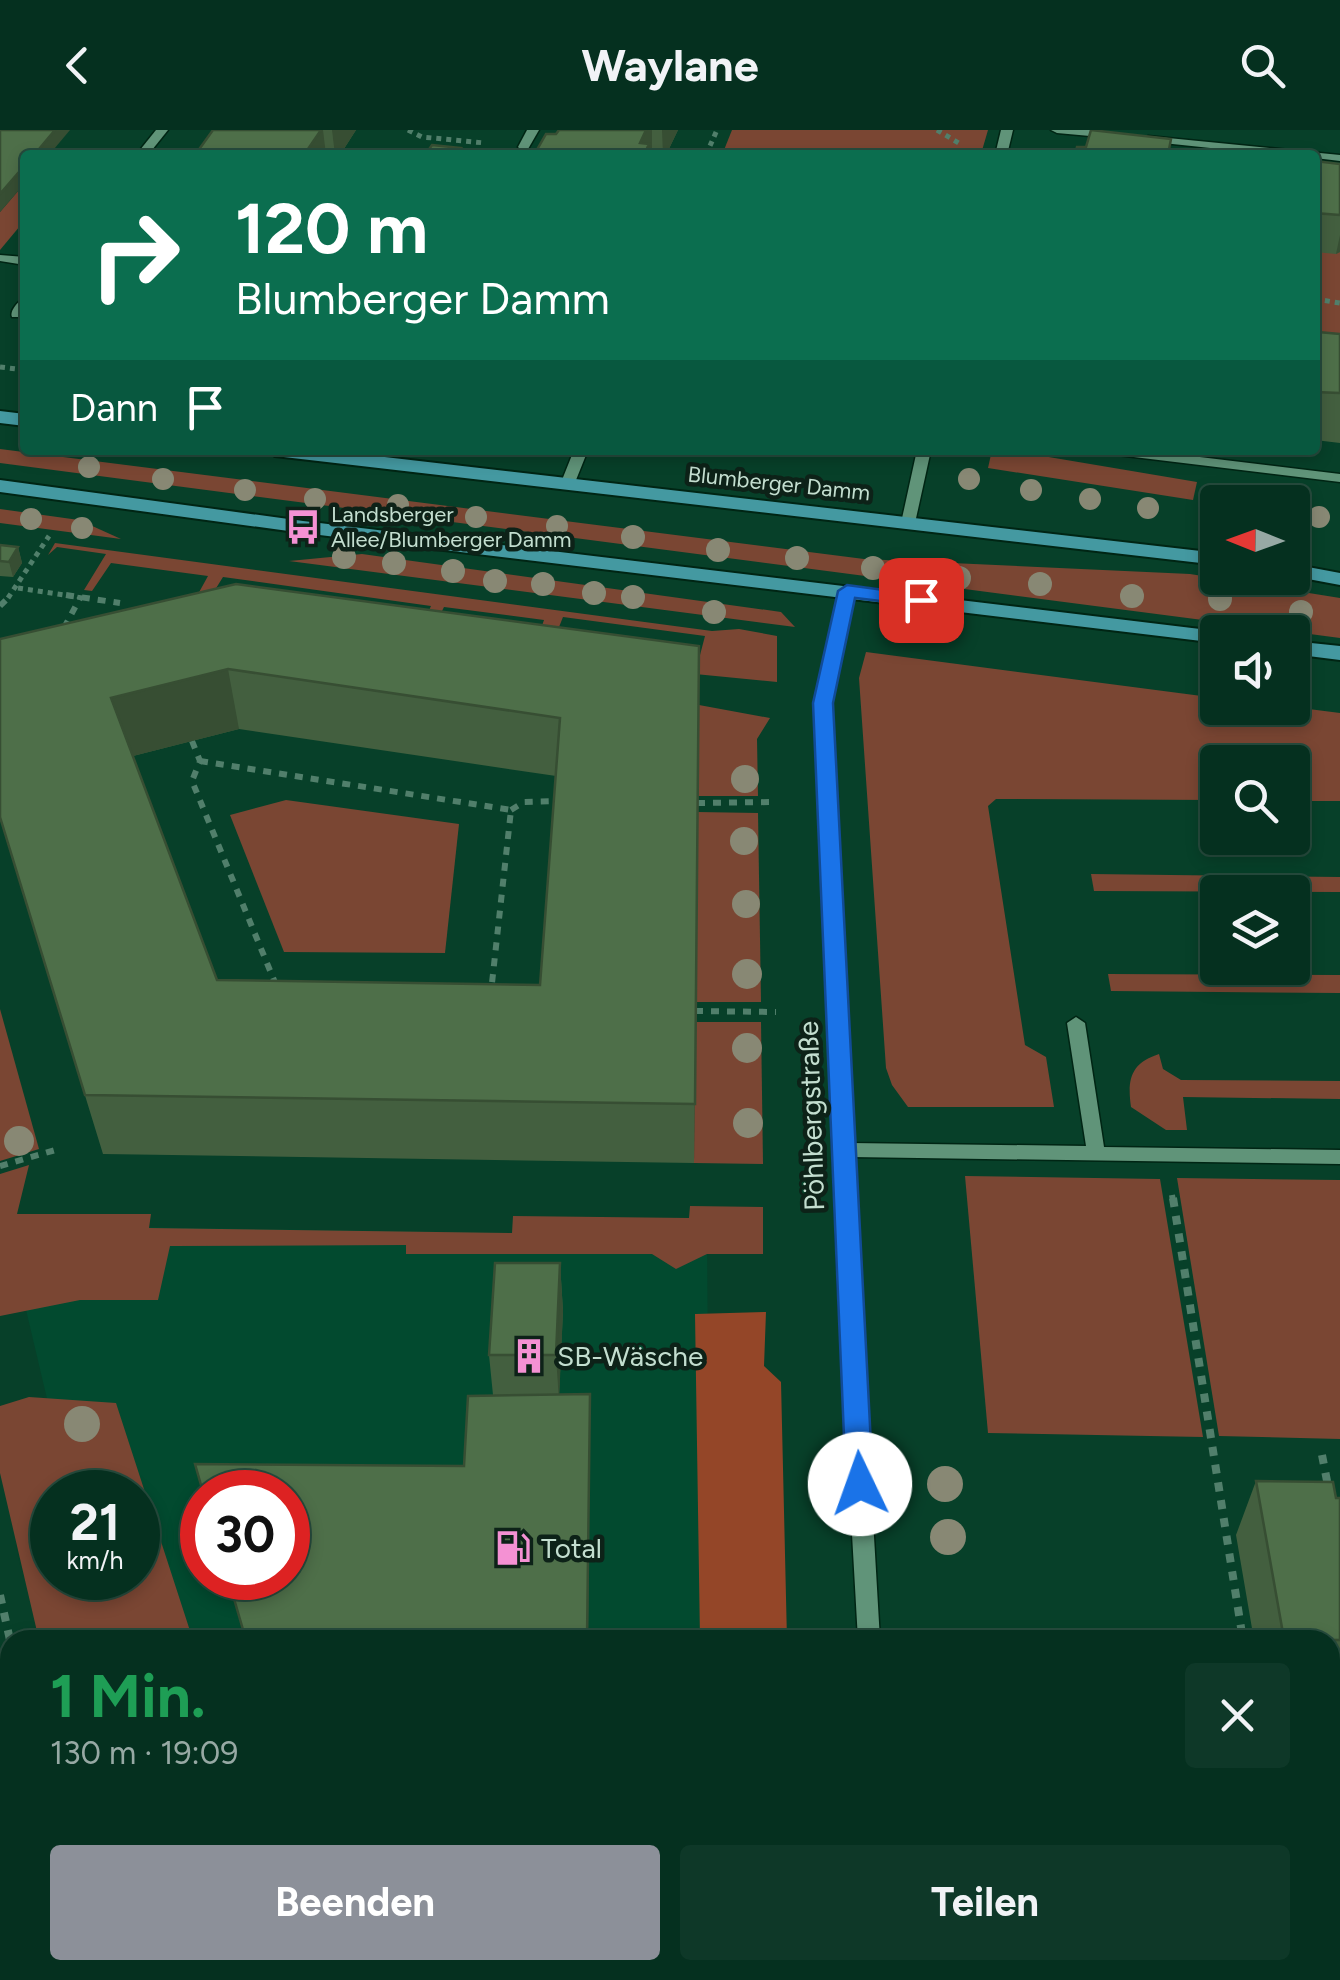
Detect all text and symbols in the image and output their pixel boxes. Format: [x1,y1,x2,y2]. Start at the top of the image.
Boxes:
icon: back [50,38,105,93]
text: Waylane [581,38,759,92]
icon: search [1235,38,1290,93]
text: 120 m [235,186,428,271]
icon: right [70,190,200,320]
text: Blumberger Damm [235,271,610,325]
icon: arrive [178,380,233,435]
text: Dann [70,385,158,431]
street label: Blumberger Damm [686,460,871,506]
north arrow [1200,485,1310,595]
map controls [1200,485,1310,985]
place label: Landsberger Allee/Blumberger Damm [331,501,571,553]
bus stop icon: Landsberger Allee/Blumberger Damm [284,508,322,546]
pin [879,558,964,643]
icon: arrive [894,573,949,628]
button: sound [1200,615,1310,725]
button: search [1200,745,1310,855]
button: layers [1200,875,1310,985]
street label: Pöhlbergstraße [791,1020,831,1212]
building icon: SB-Wäsche [510,1337,548,1375]
place label: SB-Wäsche [557,1339,703,1373]
position arrow [808,1432,912,1536]
speed limit sign: 30 [180,1470,310,1600]
text: 21 [70,1492,120,1553]
fuel station icon: Total [494,1529,532,1567]
place label: Total [541,1531,602,1565]
text: km/h [66,1545,124,1575]
text: 1 Min. [50,1660,206,1732]
button: close [1185,1663,1290,1768]
text: 130 m · 19:09 [50,1734,238,1772]
button: Beenden [50,1845,660,1960]
button: Teilen [680,1845,1290,1960]

